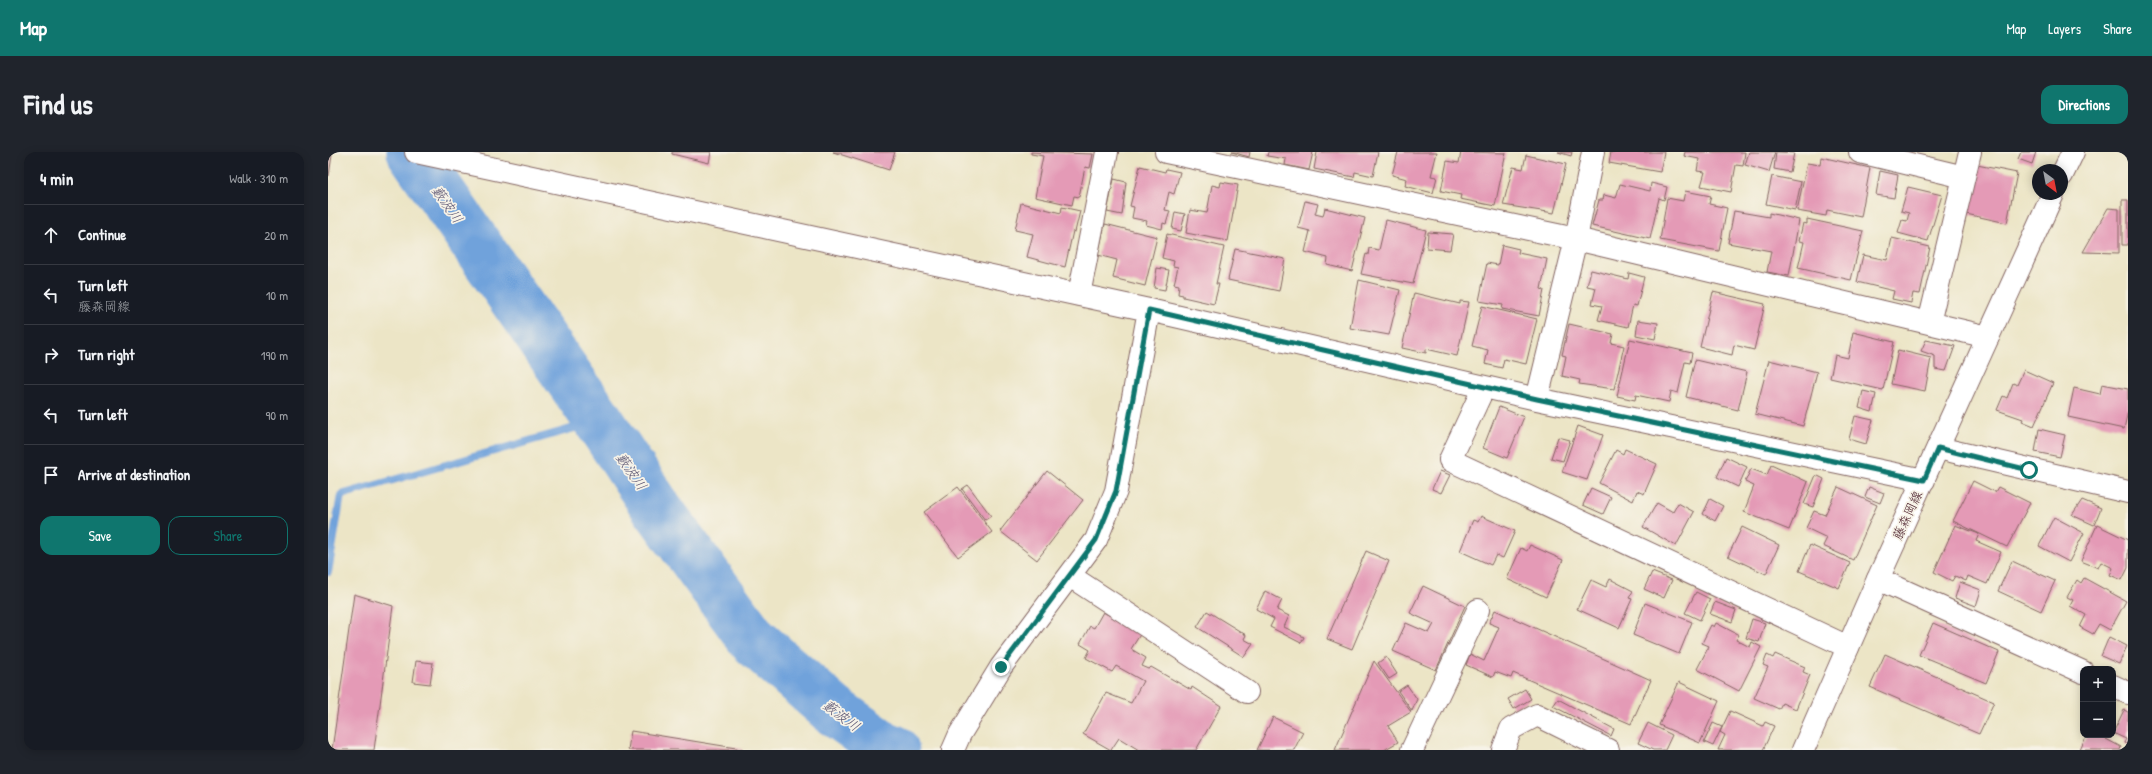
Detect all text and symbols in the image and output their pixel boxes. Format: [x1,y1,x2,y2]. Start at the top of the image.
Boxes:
text: Map [20,15,47,41]
text: Map [2006,19,2026,38]
text: Layers [2048,19,2081,38]
text: Share [2103,19,2132,38]
text: Find us [24,85,93,123]
button: Directions [2041,85,2128,124]
north arrow [2032,164,2068,200]
text: 4 min [40,167,73,190]
text: Walk · 310 m [229,169,288,187]
water label: 藪波川 [428,181,468,227]
icon: ahead [40,224,62,246]
text: Continue [78,224,126,245]
text: 20 m [264,226,288,244]
text: Turn left [78,275,128,296]
icon: left [40,284,62,306]
text: 10 m [266,286,288,304]
text: 藤森岡線 [78,297,130,315]
icon: right [40,344,62,366]
text: Turn right [78,344,134,365]
text: 190 m [261,346,288,364]
icon: left [40,404,62,426]
text: Turn left [78,404,128,425]
text: 90 m [266,406,288,424]
water label: 藪波川 [612,448,652,494]
route start [2020,461,2038,479]
icon: arrive [40,464,62,486]
text: Arrive at destination [78,464,190,485]
street label: 藤森岡線 [1888,487,1927,542]
button: Save [40,516,160,555]
button: Share [168,516,288,555]
route end [992,658,1010,676]
map controls [2080,666,2116,738]
button: + [2080,666,2116,702]
water label: 藪波川 [820,695,864,735]
button: − [2080,702,2116,738]

